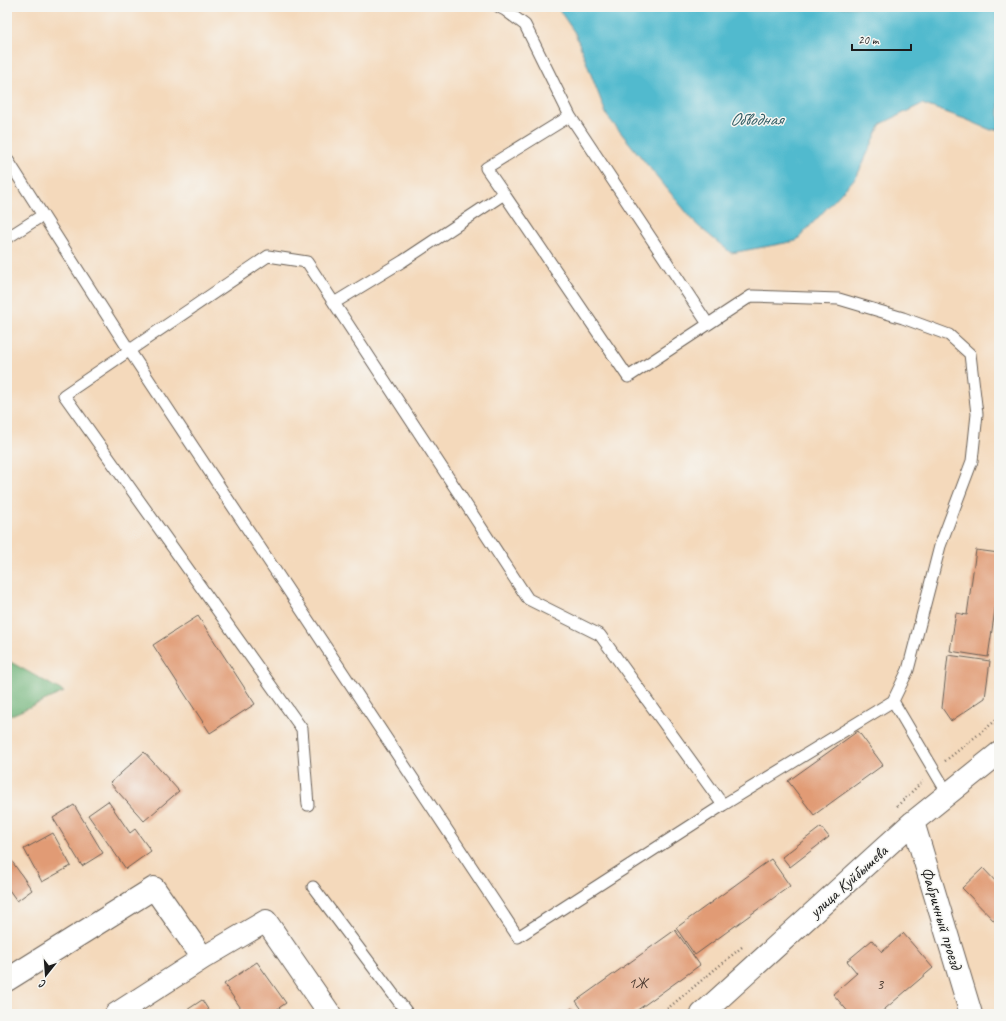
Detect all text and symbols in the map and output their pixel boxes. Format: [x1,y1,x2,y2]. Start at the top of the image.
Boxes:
scale bar [852,26,911,52]
text: 20 m [858,32,880,48]
water label: Обводная [730,108,785,130]
street label: улица Куйбышева [804,840,893,923]
street label: Фабричный проезд [916,864,968,974]
north arrow [26,955,66,995]
house number: 1Ж [628,974,650,993]
house number: 3 [877,975,885,994]
text: С [37,977,48,992]

